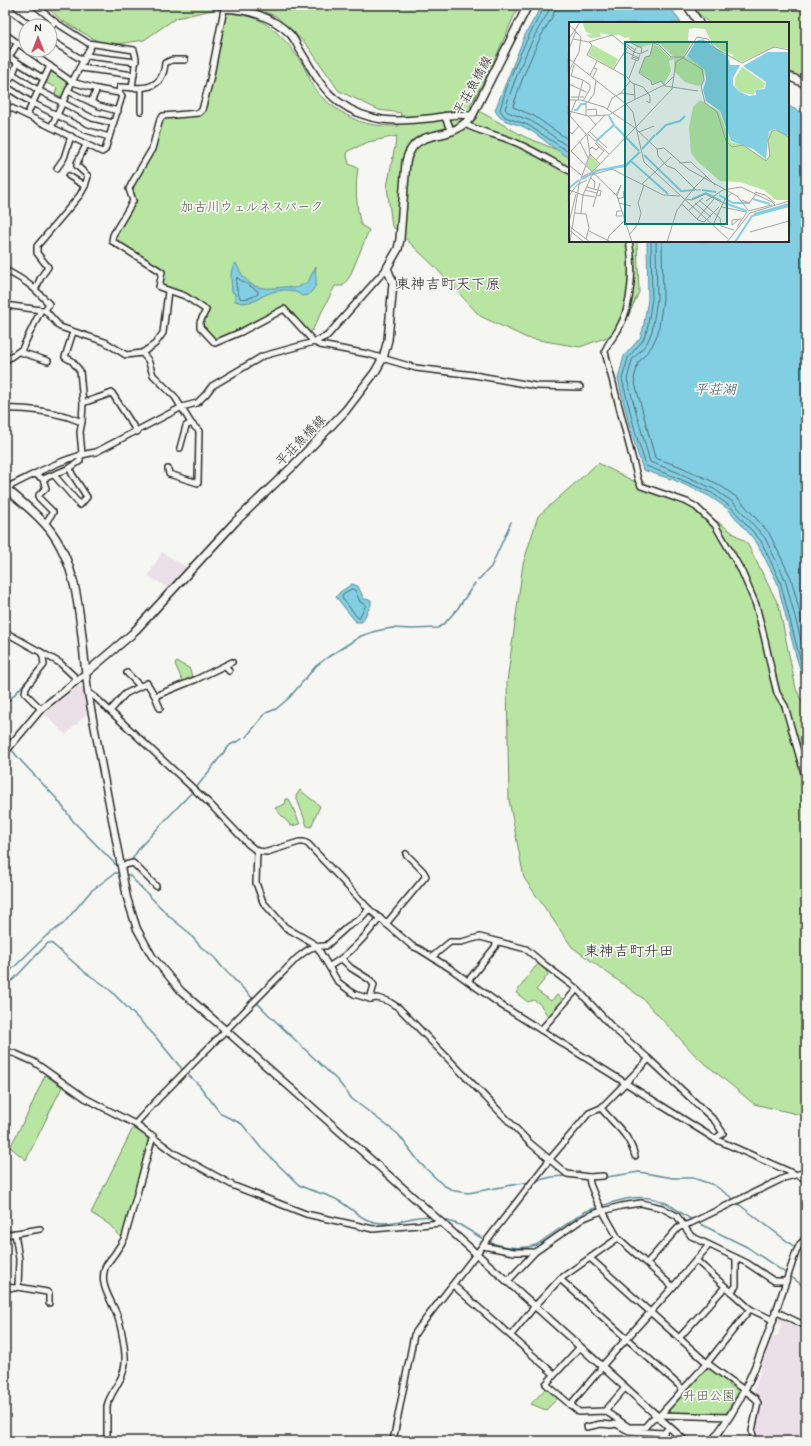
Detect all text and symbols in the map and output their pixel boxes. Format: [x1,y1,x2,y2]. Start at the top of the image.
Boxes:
north arrow [18,18,58,58]
text: N [34,22,42,36]
inset map [569,22,789,242]
street label: 平荘魚橋線 [450,52,497,118]
park label: 加古川ウェルネスパーク [181,199,323,216]
district label: 東神吉町天下原 [395,275,501,295]
water label: 平荘湖 [694,381,737,399]
street label: 平荘魚橋線 [272,411,330,470]
district label: 東神吉町升田 [584,942,674,962]
park label: 升田公園 [683,1388,735,1405]

